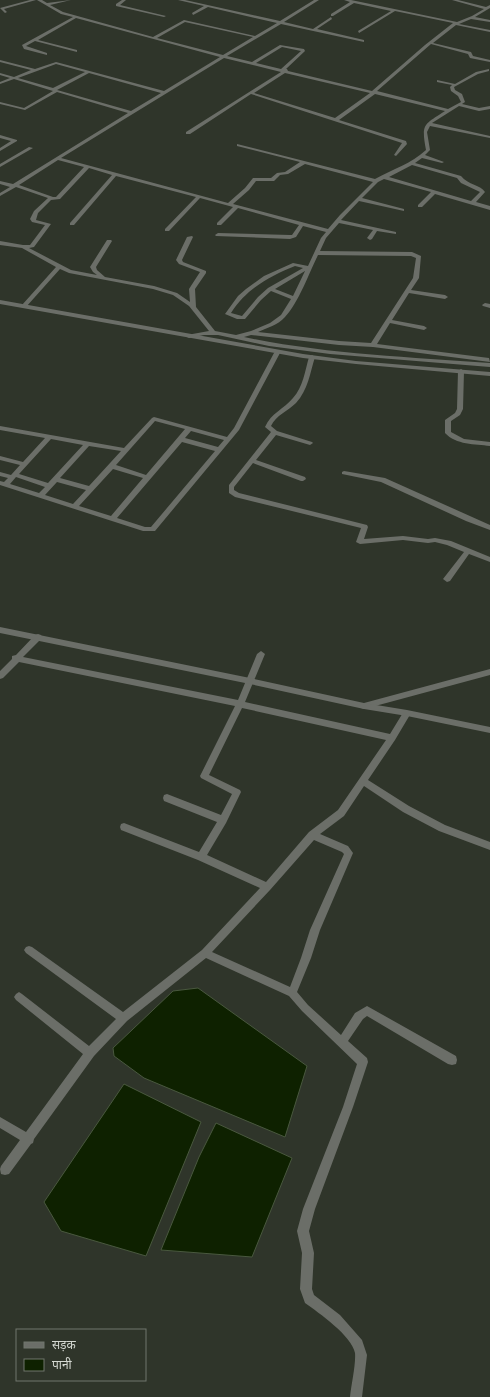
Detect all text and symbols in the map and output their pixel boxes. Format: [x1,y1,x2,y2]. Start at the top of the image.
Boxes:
legend [16,1329,146,1381]
text: सड़क [52,1336,77,1352]
text: पानी [52,1356,73,1372]

